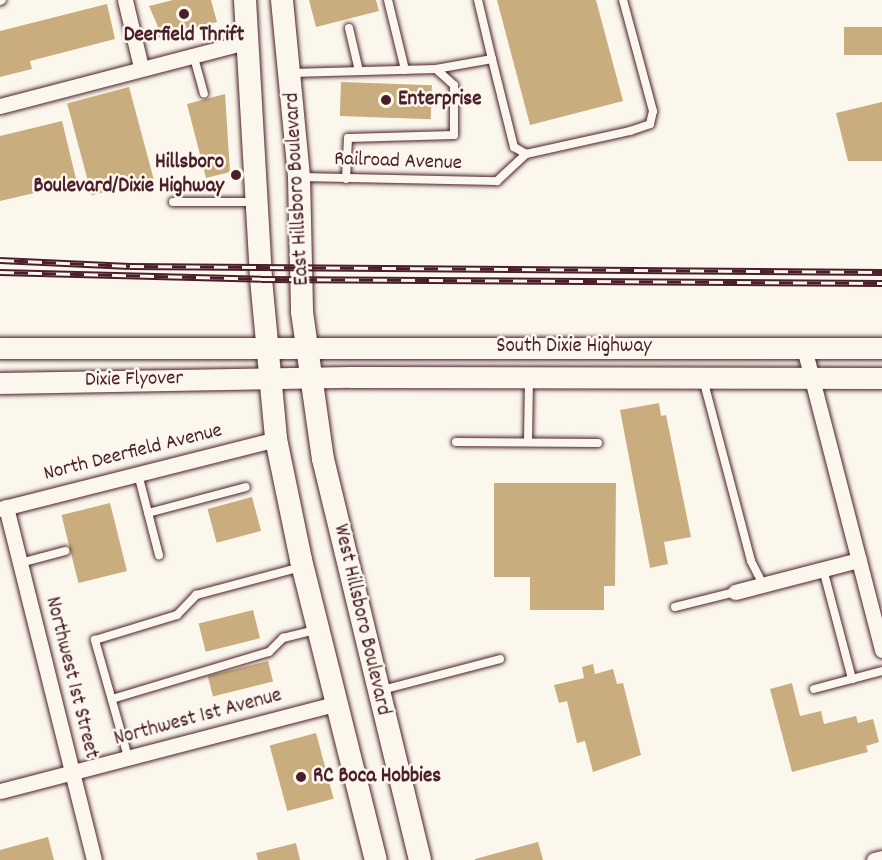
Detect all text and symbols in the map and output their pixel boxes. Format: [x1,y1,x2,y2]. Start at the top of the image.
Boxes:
marker: Deerfield Thrift [177,7,191,21]
place label: Deerfield Thrift [124,23,244,49]
place label: Enterprise [398,87,481,113]
street label: East Hillsboro Boulevard [280,92,316,286]
marker: Enterprise [379,93,393,107]
street label: Railroad Avenue [334,147,462,177]
place label: Hillsboro Boulevard/Dixie Highway [34,150,224,200]
marker: Hillsboro Boulevard/Dixie Highway [229,168,243,182]
street label: South Dixie Highway [496,334,652,360]
street label: Dixie Flyover [85,367,183,393]
street label: North Deerfield Avenue [41,419,225,487]
street label: West Hillsboro Boulevard [327,522,395,718]
street label: Northwest 1st Street [39,594,103,762]
street label: Northwest 1st Avenue [111,684,285,752]
place label: RC Boca Hobbies [313,764,441,790]
marker: RC Boca Hobbies [294,770,308,784]

